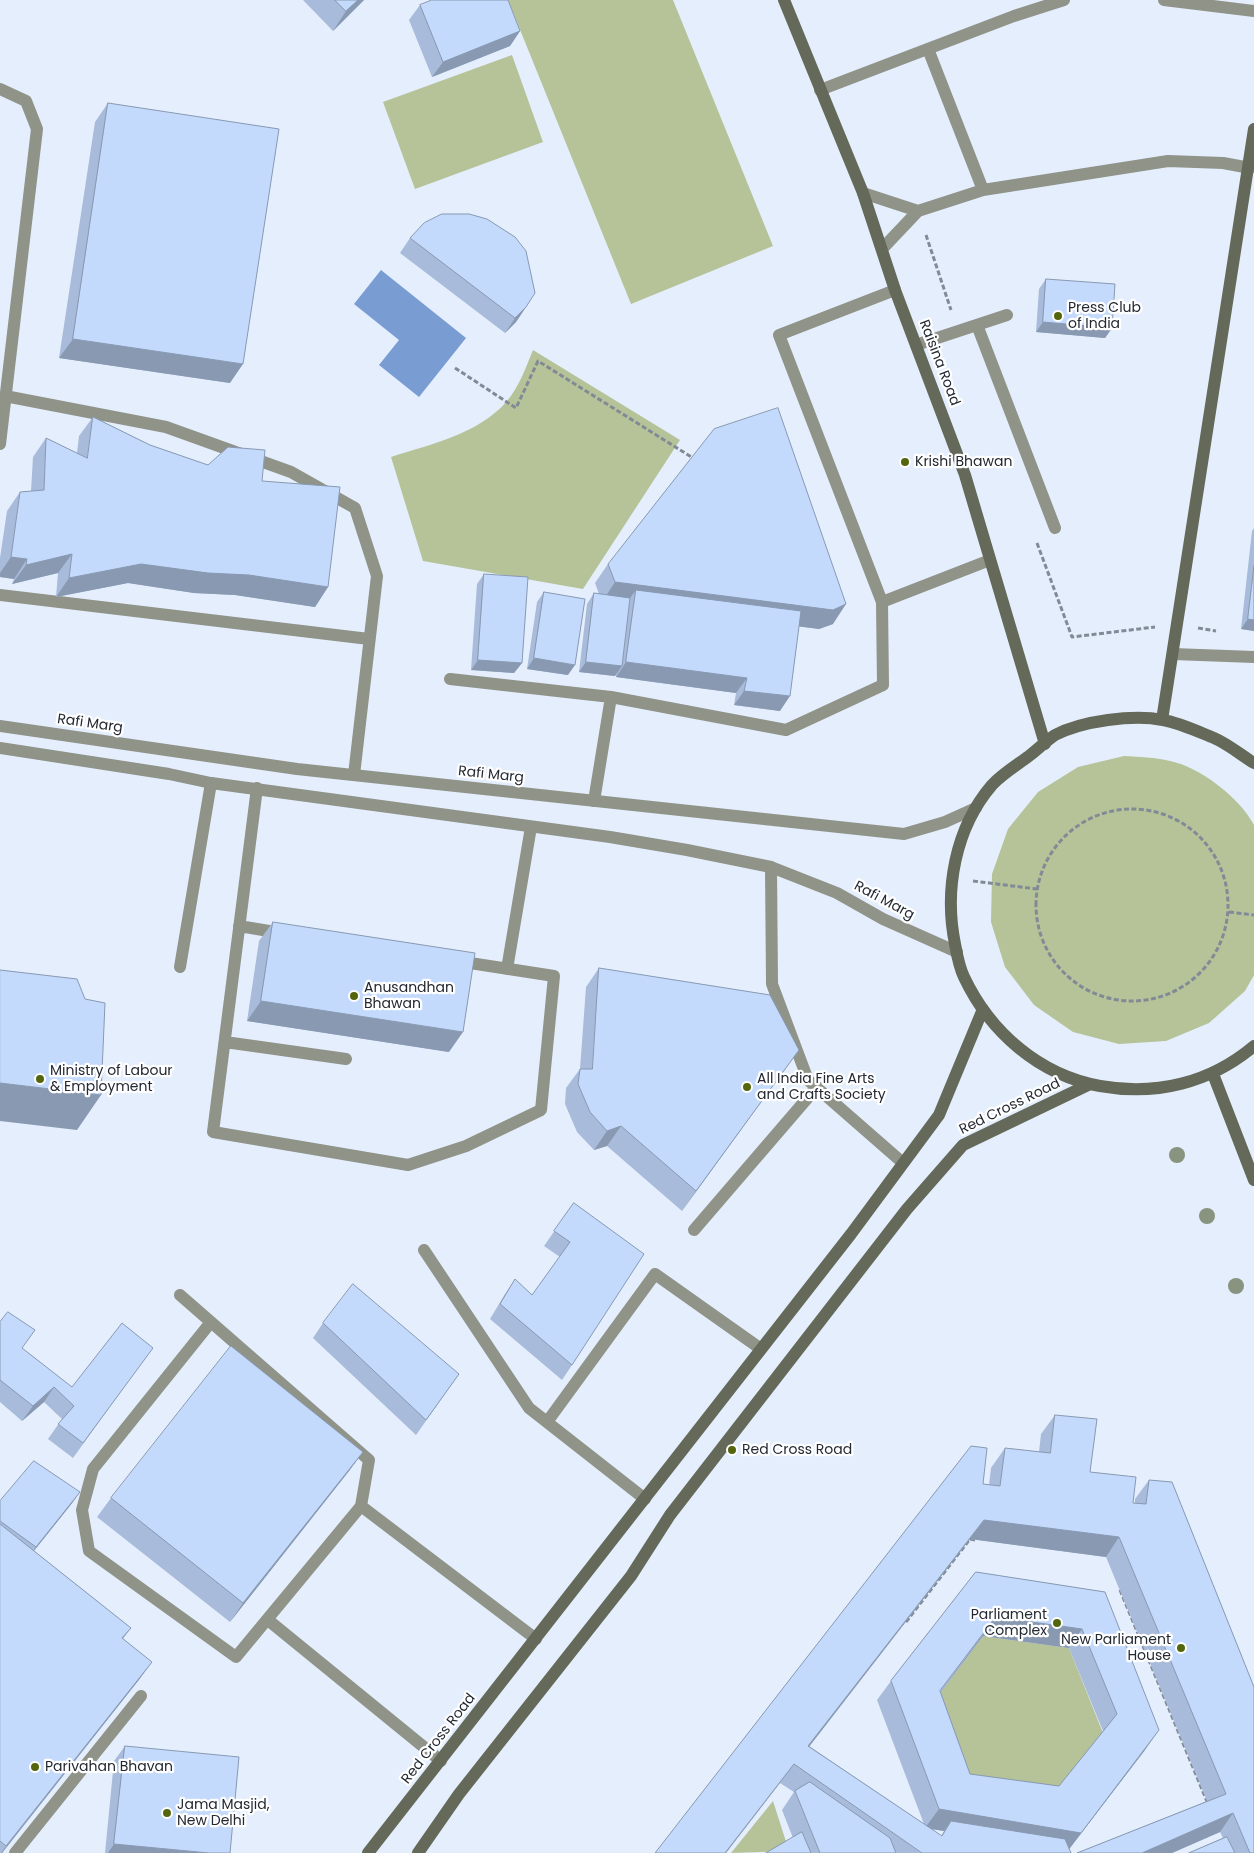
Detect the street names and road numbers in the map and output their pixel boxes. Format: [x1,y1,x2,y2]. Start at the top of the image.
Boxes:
street label: Raisina Road [915,318,963,408]
street label: Rafi Marg [56,711,124,737]
street label: Rafi Marg [457,763,525,787]
street label: Rafi Marg [851,878,917,924]
street label: Red Cross Road [957,1075,1063,1139]
street label: Red Cross Road [398,1690,480,1788]

